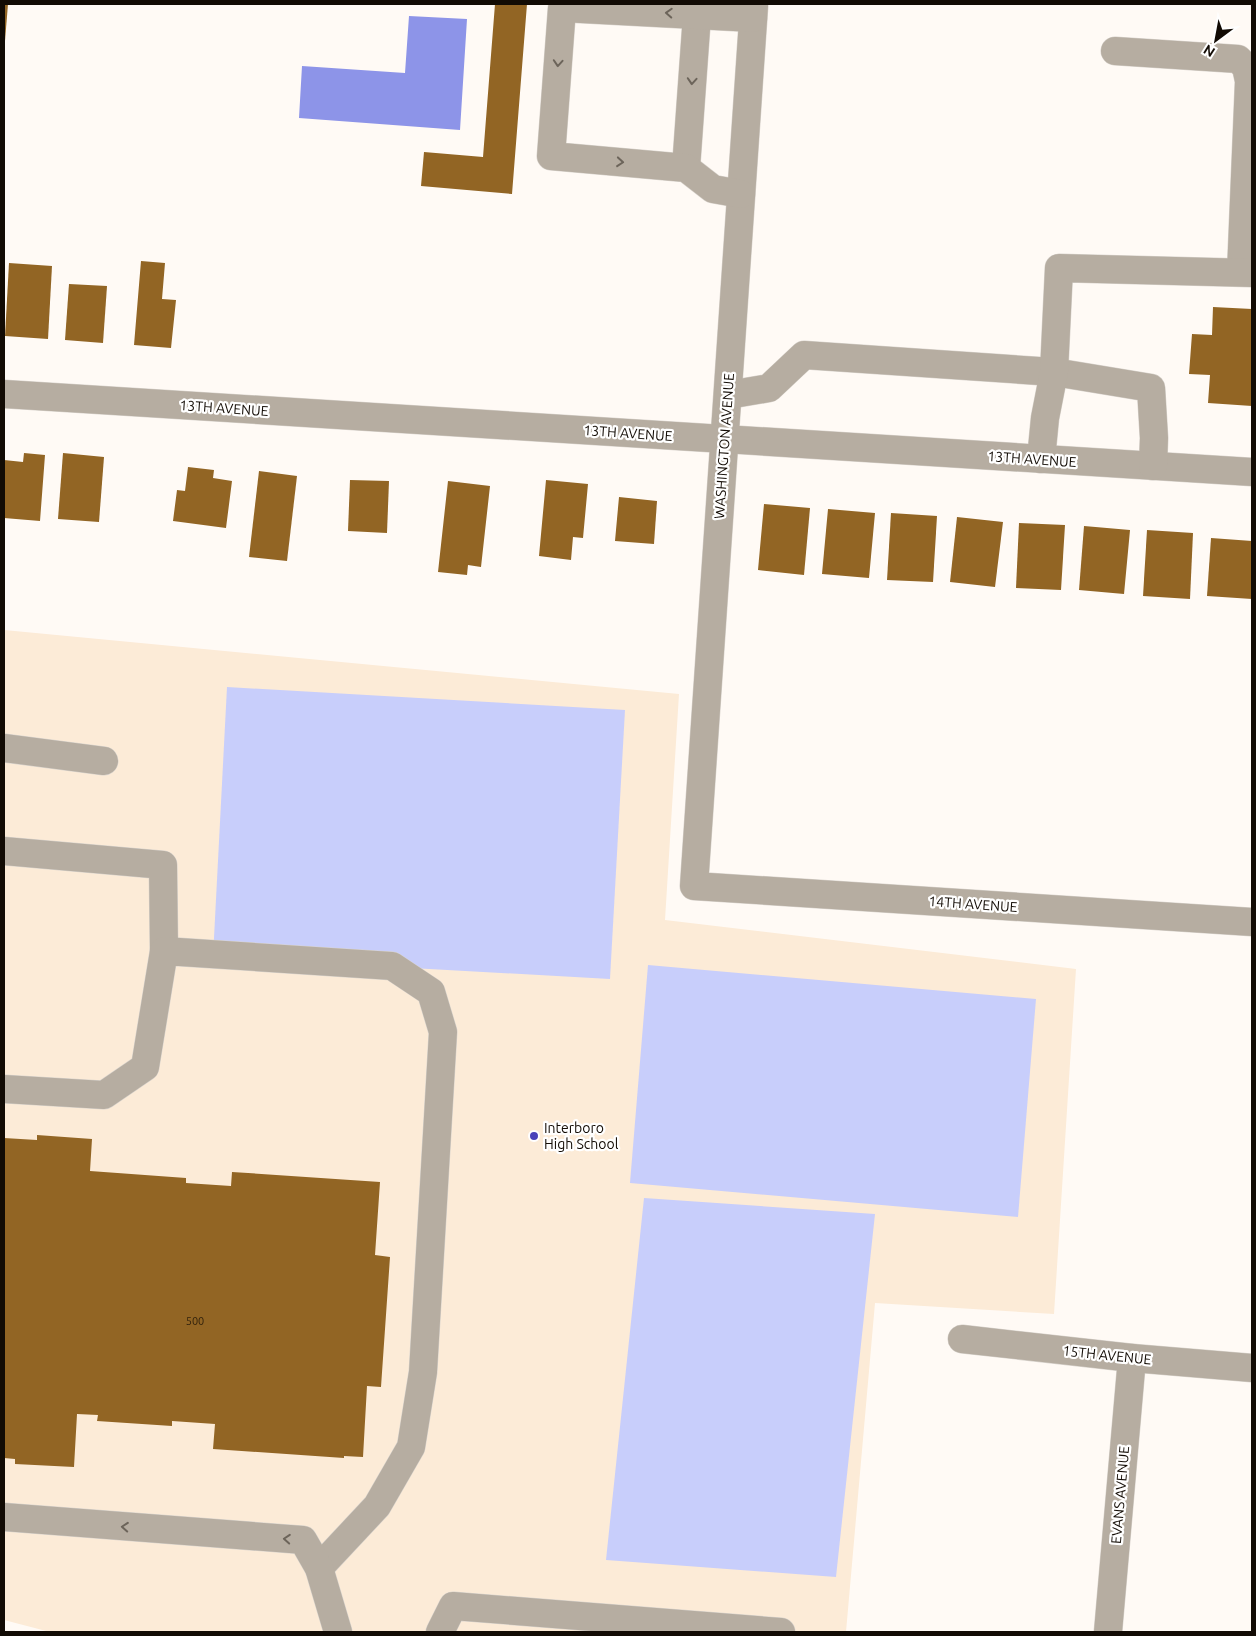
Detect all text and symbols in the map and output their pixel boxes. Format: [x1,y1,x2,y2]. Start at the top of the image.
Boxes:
one-way arrow [665,8,673,19]
north arrow [1191,15,1241,65]
text: N [1200,41,1218,61]
one-way arrow [552,59,563,67]
one-way arrow [687,77,698,85]
one-way arrow [616,156,624,167]
street label: WASHINGTON AVENUE [711,372,737,519]
street label: 13TH AVENUE [179,397,269,419]
street label: 13TH AVENUE [583,422,673,444]
street label: 13TH AVENUE [987,448,1077,470]
street label: 14TH AVENUE [928,893,1018,915]
place label: Interboro High School [544,1120,619,1152]
marker: Interboro High School [528,1130,540,1142]
house number: 500 [186,1315,204,1327]
street label: 15TH AVENUE [1062,1342,1152,1368]
street label: EVANS AVENUE [1108,1445,1132,1545]
one-way arrow [120,1521,128,1532]
one-way arrow [282,1534,290,1545]

